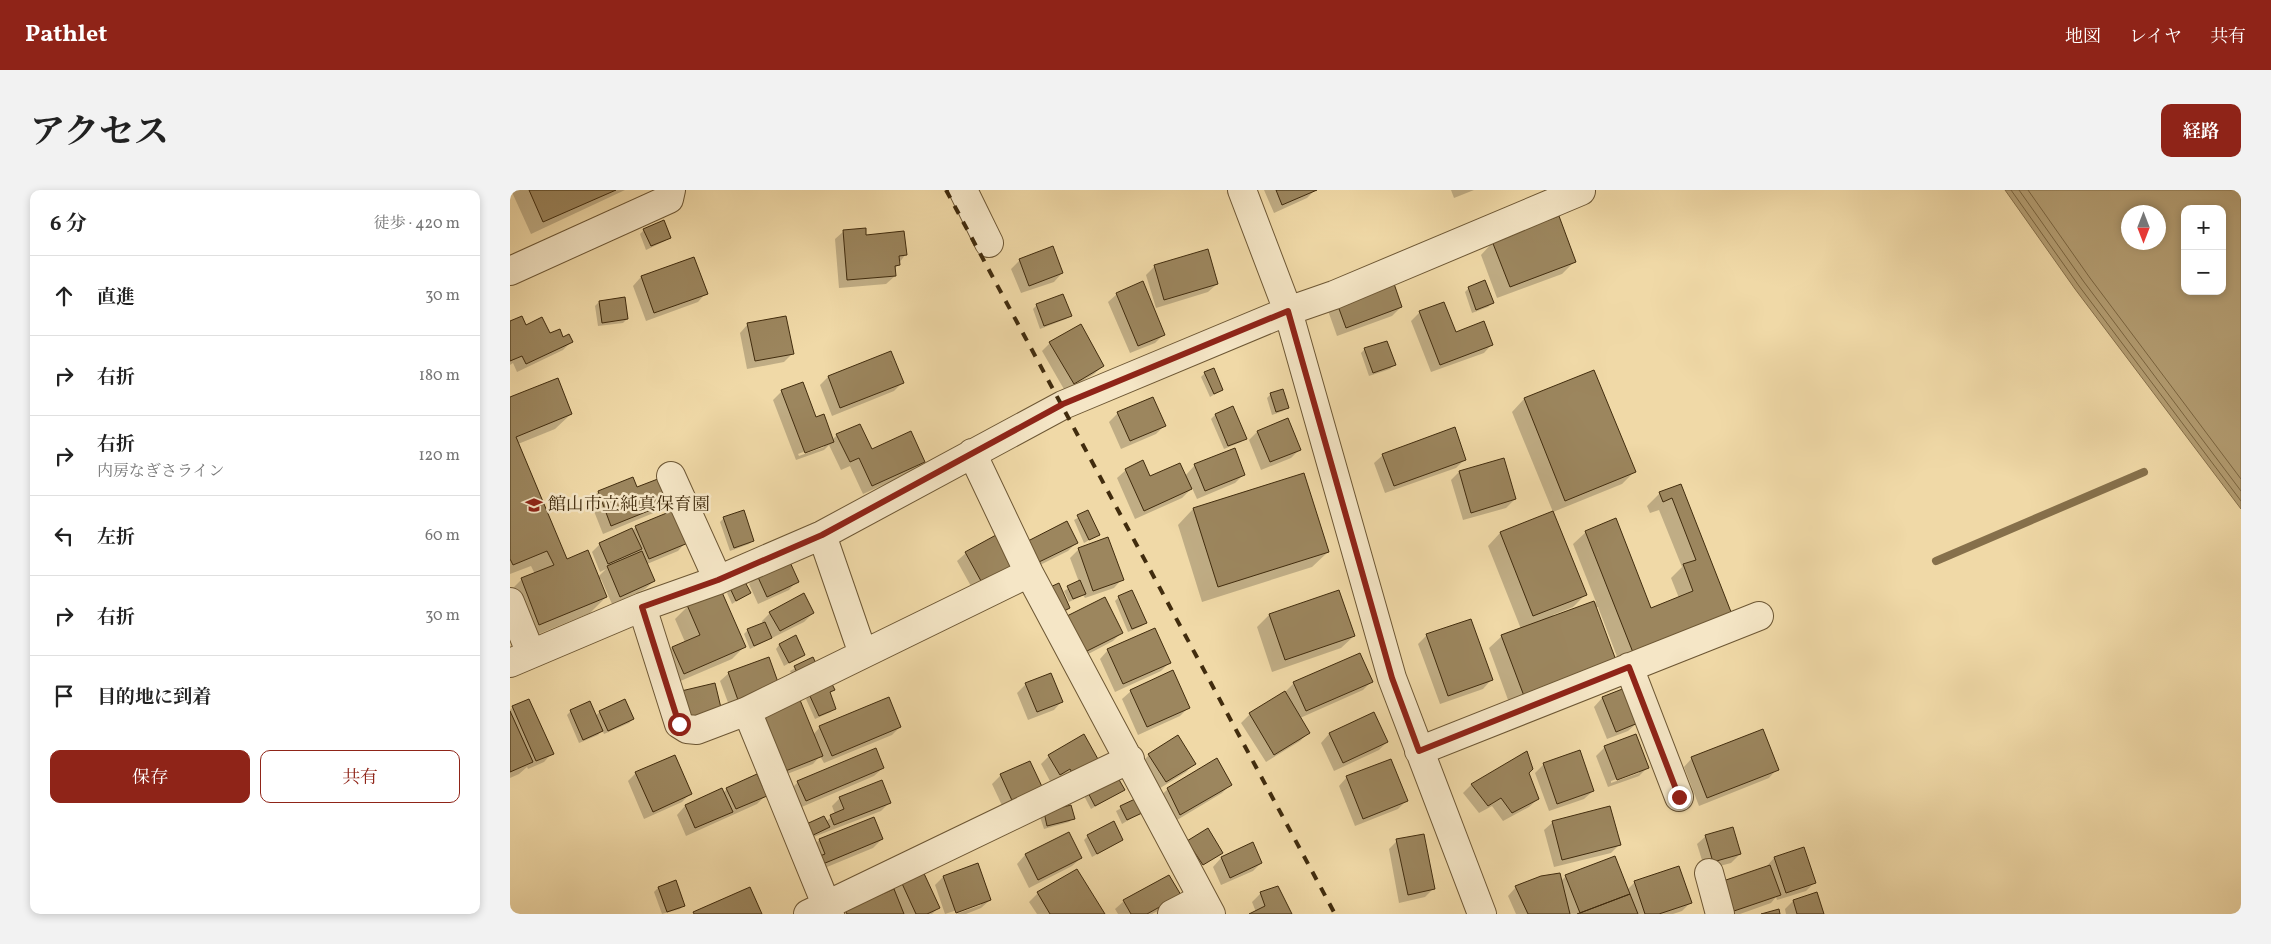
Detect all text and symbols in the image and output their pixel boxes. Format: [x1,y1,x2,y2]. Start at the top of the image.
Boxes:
text: Pathlet [25,18,107,52]
text: 地図 [2065,25,2101,50]
text: レイヤ [2129,25,2182,50]
text: 共有 [2210,25,2246,50]
button: 経路 [2161,104,2241,157]
text: アクセス [30,110,169,158]
north arrow [2121,205,2166,250]
map controls [2181,205,2226,295]
button: + [2181,205,2226,250]
text: 6 分 [50,210,87,239]
text: 徒歩 · 420 m [374,213,460,235]
button: − [2181,250,2226,295]
icon: ahead [50,282,78,310]
text: 直進 [97,285,135,311]
text: 30 m [425,285,460,307]
icon: right [50,362,78,390]
text: 右折 [97,365,135,391]
text: 180 m [419,365,460,387]
text: 右折 [97,432,135,458]
icon: right [50,442,78,470]
text: 120 m [418,445,460,467]
text: 内房なぎさライン [97,461,225,483]
place label: 館山市立純真保育園 [548,493,710,518]
school or university icon: 館山市立純真保育園 [524,495,544,515]
icon: left [50,522,78,550]
text: 左折 [97,525,135,551]
text: 60 m [425,525,460,547]
icon: right [50,602,78,630]
text: 右折 [97,605,135,631]
text: 30 m [425,605,460,627]
icon: arrive [50,682,78,710]
text: 目的地に到着 [97,685,211,711]
route start [668,713,691,736]
button: 保存 [50,750,250,803]
button: 共有 [260,750,460,803]
route end [1668,786,1691,809]

